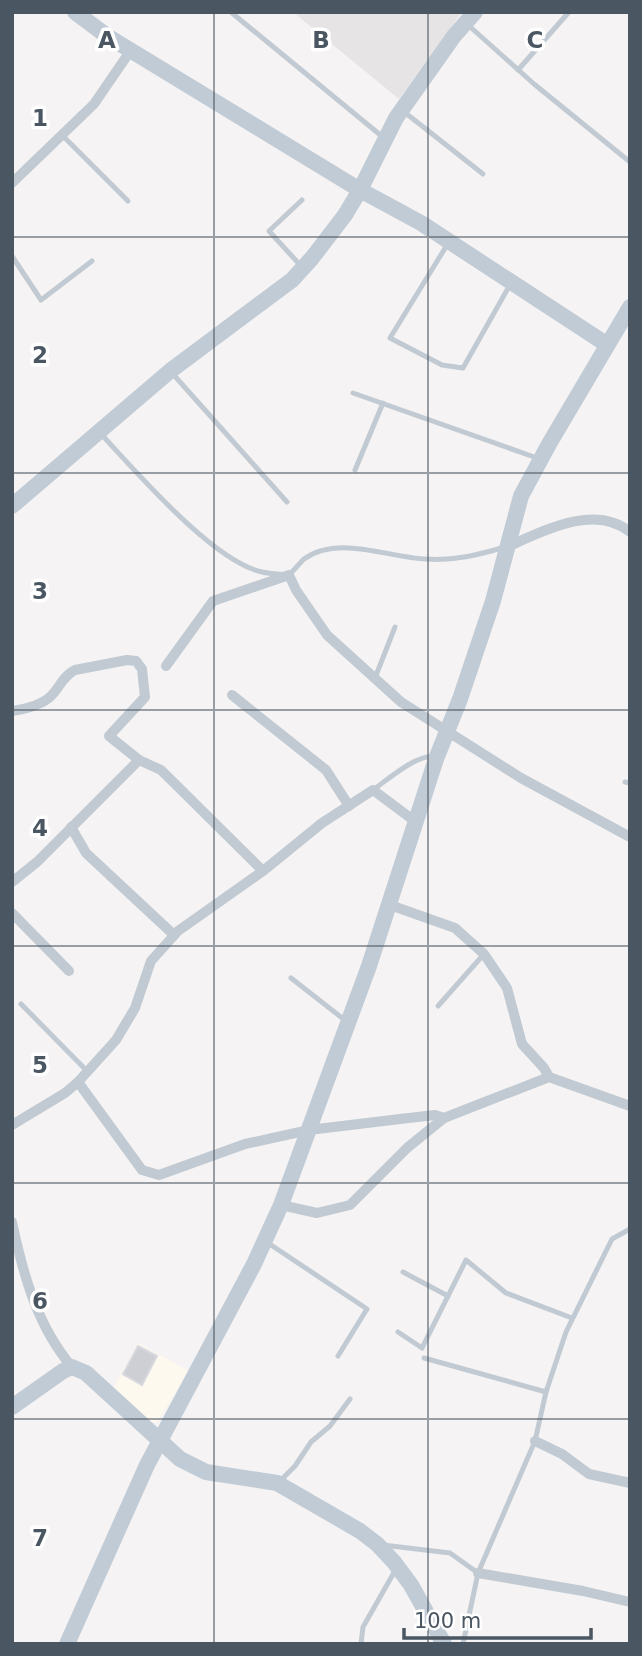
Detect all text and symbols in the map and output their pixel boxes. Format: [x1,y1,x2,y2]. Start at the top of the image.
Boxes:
text: A [98,27,116,53]
text: B [312,27,330,53]
text: C [527,27,543,53]
text: 1 [32,105,48,131]
text: 2 [32,342,48,368]
text: 3 [32,578,48,604]
text: 4 [32,815,48,841]
text: 5 [32,1052,48,1078]
text: 6 [32,1288,48,1314]
text: 7 [32,1525,48,1551]
scale bar [404,1596,591,1640]
text: 100 m [414,1609,481,1633]

